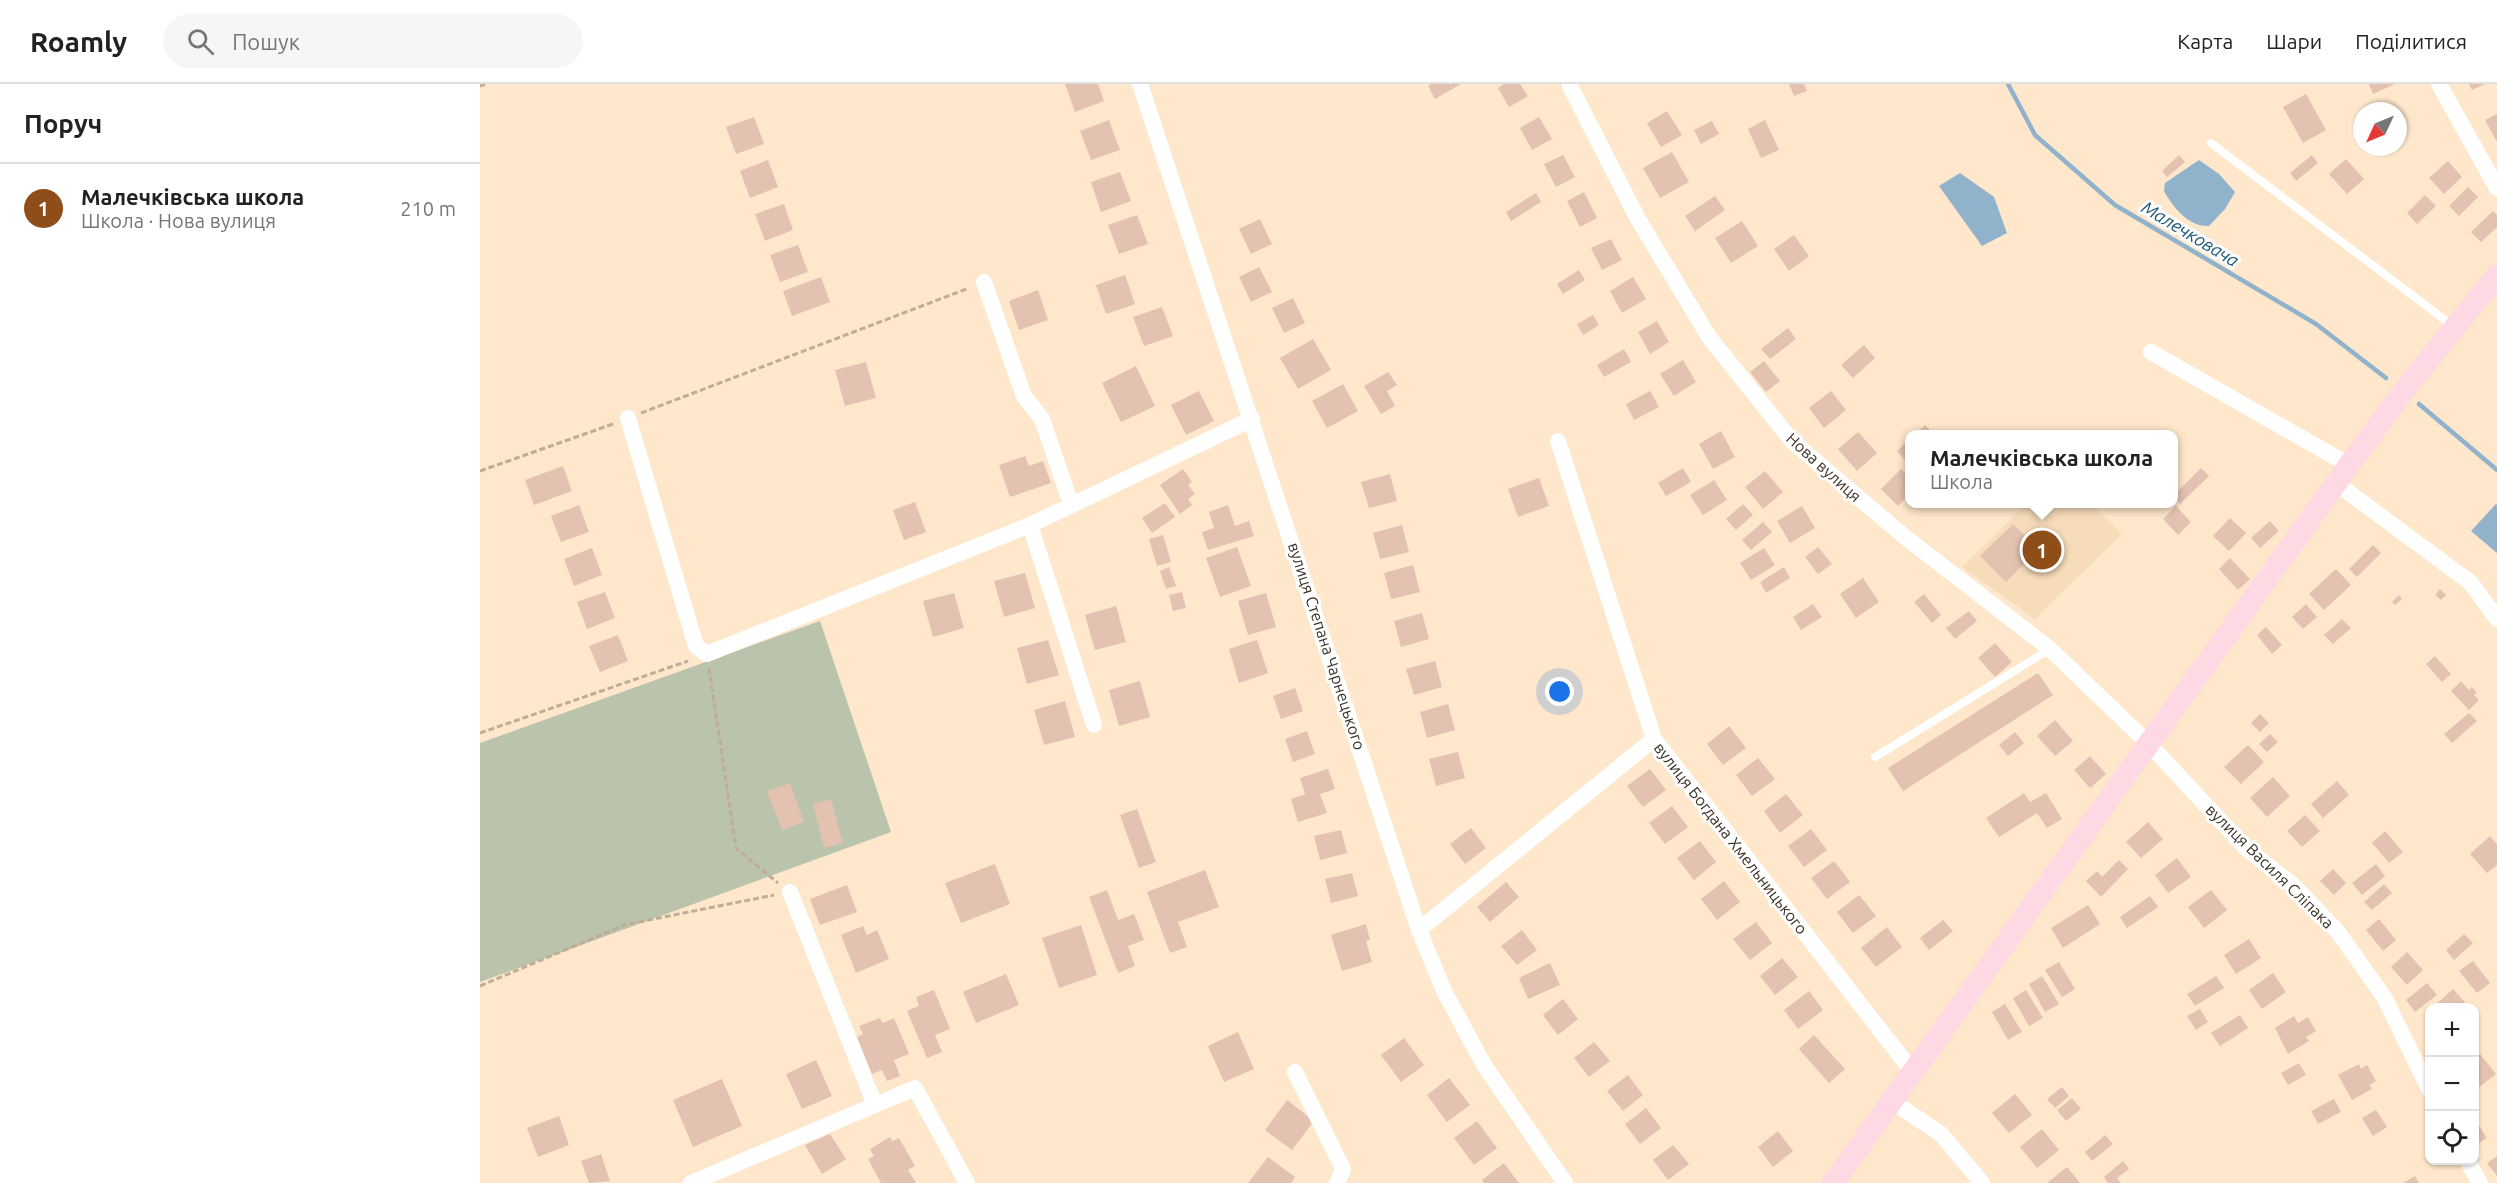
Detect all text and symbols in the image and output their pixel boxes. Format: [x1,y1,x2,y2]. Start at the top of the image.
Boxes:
search box [163,14,583,68]
icon: search [184,25,217,58]
text: Roamly [30,26,127,57]
text: Пошук [232,29,300,54]
text: Карта [2177,29,2233,53]
text: Шари [2266,29,2322,53]
text: Поділитися [2355,29,2467,53]
north arrow [2353,102,2407,156]
text: Поруч [24,109,102,138]
text: Малечківська школа [81,184,304,209]
water label: Малечковача [2138,196,2243,270]
text: 1 [38,197,49,220]
text: 210 m [400,197,456,220]
text: Школа · Нова вулиця [81,209,276,232]
street label: Нова вулиця [1783,429,1865,505]
popup [1905,430,2178,508]
text: Малечківська школа [1930,445,2153,470]
text: Школа [1930,470,1993,493]
pin: 1 [2022,528,2062,572]
street label: вулиця Степана Чарнецького [1285,540,1369,752]
your location [1545,677,1574,706]
street label: вулиця Богдана Хмельницького [1651,739,1811,937]
street label: вулиця Василя Сліпака [2202,800,2338,932]
map controls [2425,1003,2479,1165]
button: + [2425,1003,2479,1057]
button: − [2425,1057,2479,1111]
button: locate [2425,1111,2479,1165]

